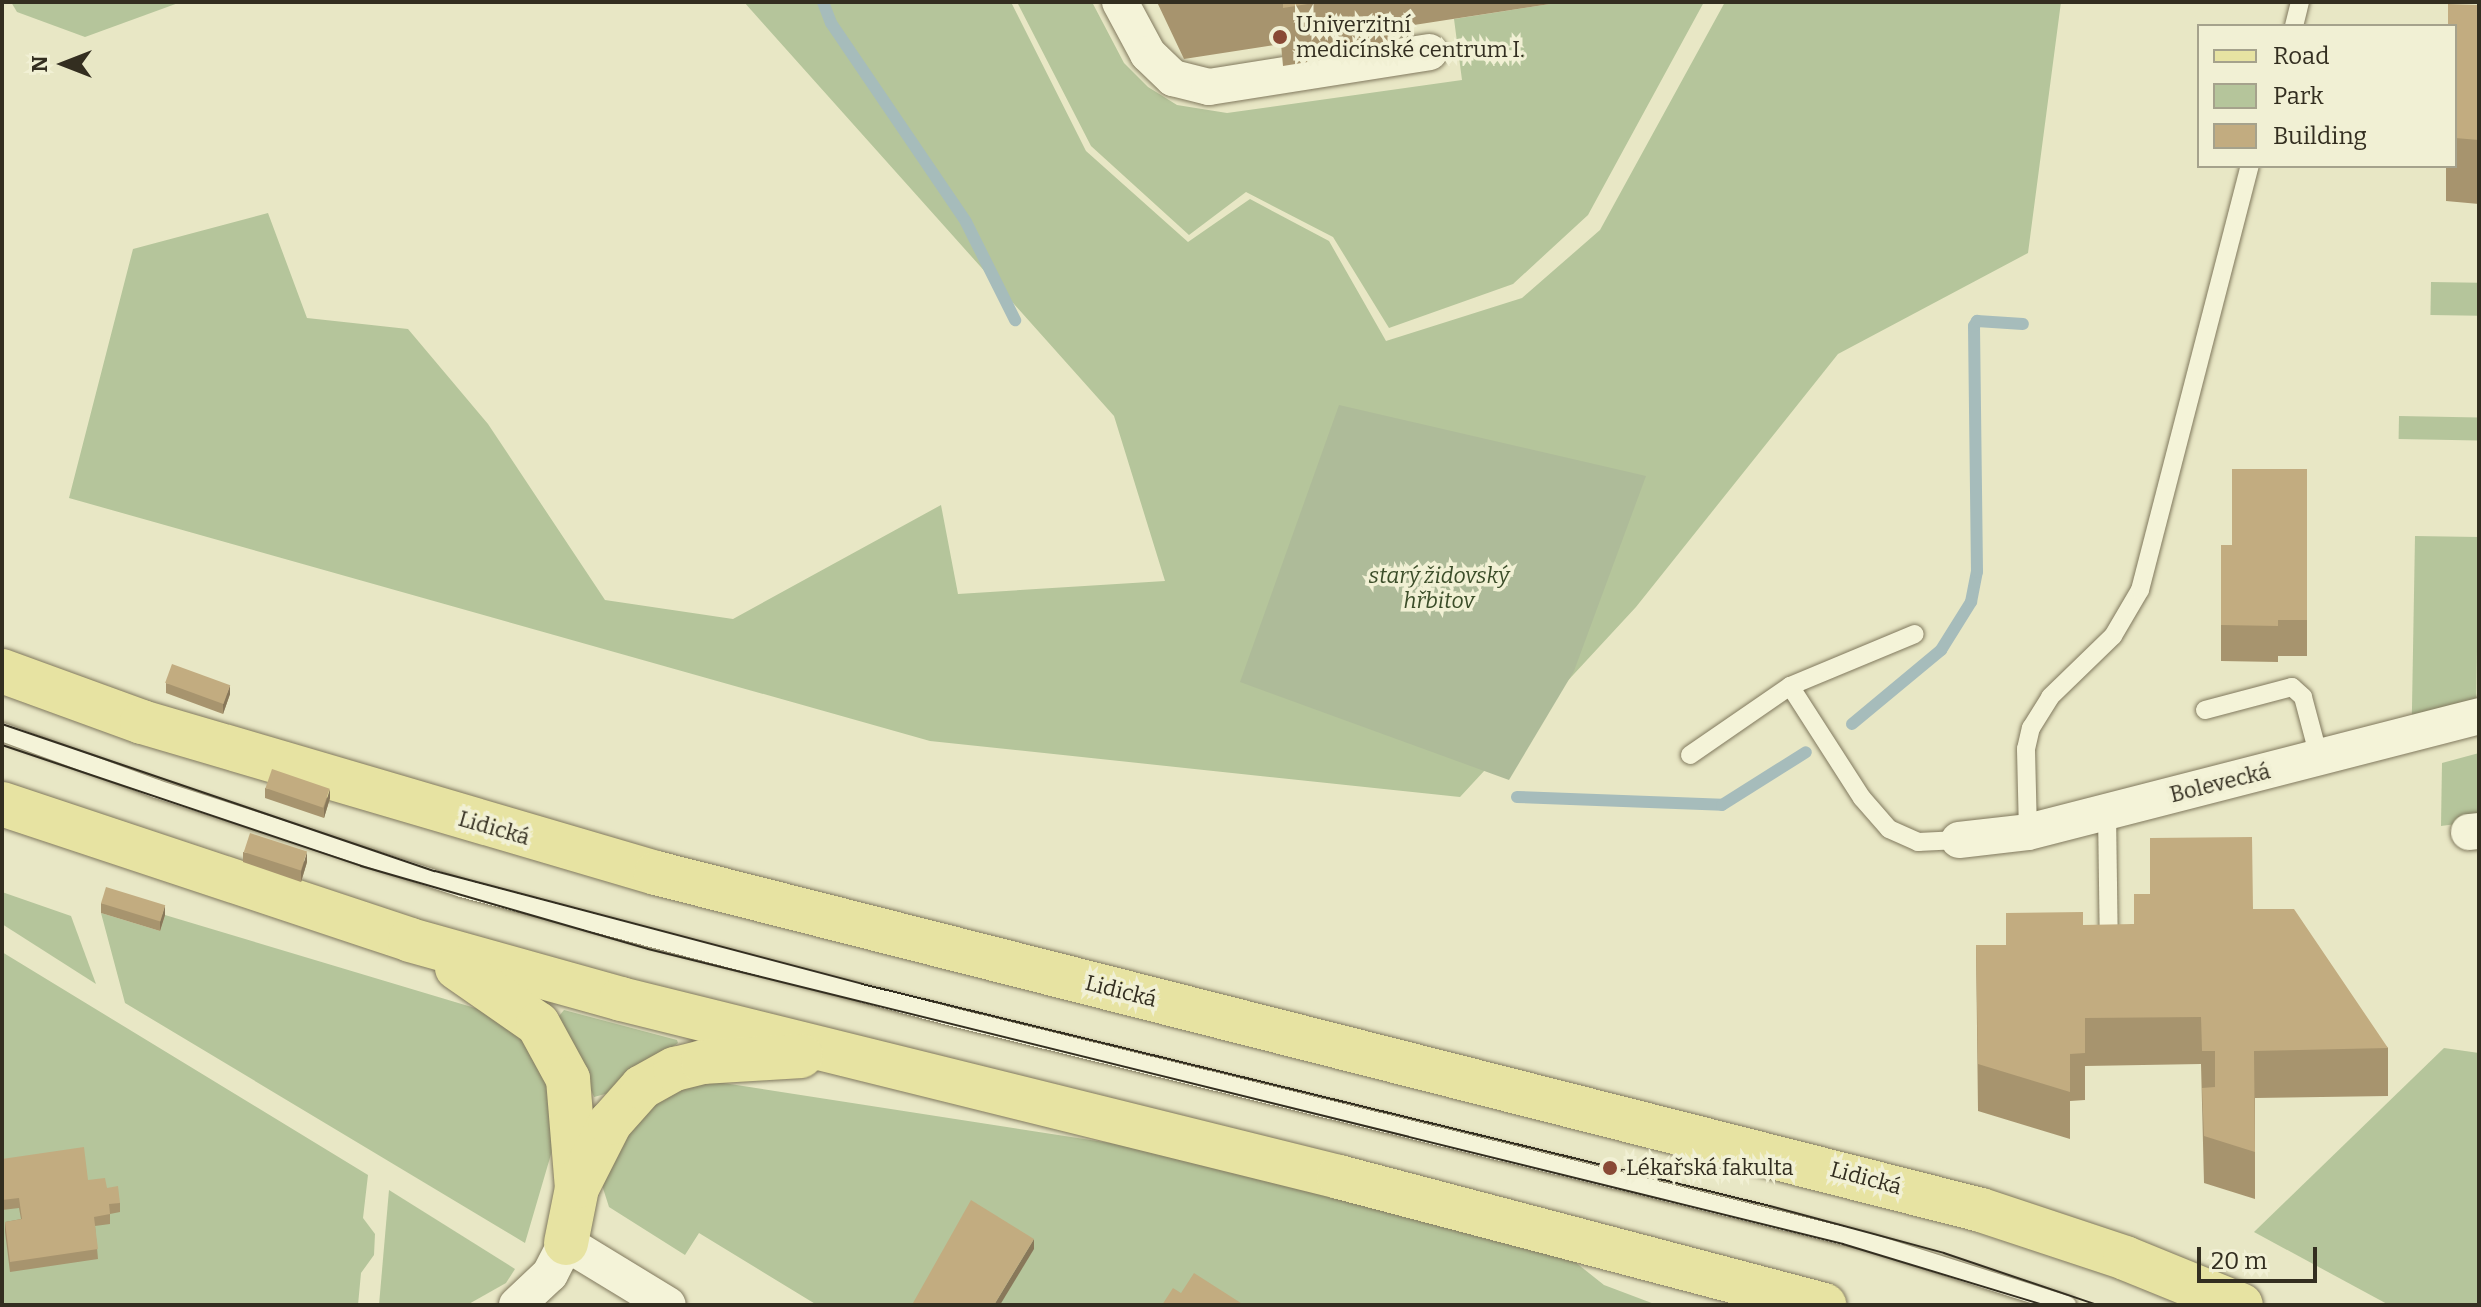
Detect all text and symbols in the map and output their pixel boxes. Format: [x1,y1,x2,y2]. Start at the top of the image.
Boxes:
place label: Univerzitní medicínské centrum I. [1296,11,1525,62]
north arrow [24,24,104,104]
legend [2197,24,2457,168]
marker: Univerzitní medicínské centrum I. [1271,28,1289,46]
text: Road [2273,42,2329,70]
text: N [26,56,53,73]
text: Park [2273,82,2324,110]
text: Building [2273,122,2367,150]
park label: starý židovský hřbitov [1369,562,1509,614]
street label: Bolevecká [2167,758,2273,808]
street label: Lidická [455,805,533,851]
street label: Lidická [1083,969,1159,1013]
place label: Lékařská fakulta [1626,1155,1794,1181]
street label: Lidická [1827,1156,1905,1200]
marker: Lékařská fakulta [1601,1159,1619,1177]
scale bar [2201,1231,2321,1281]
text: 20 m [2211,1247,2267,1275]

